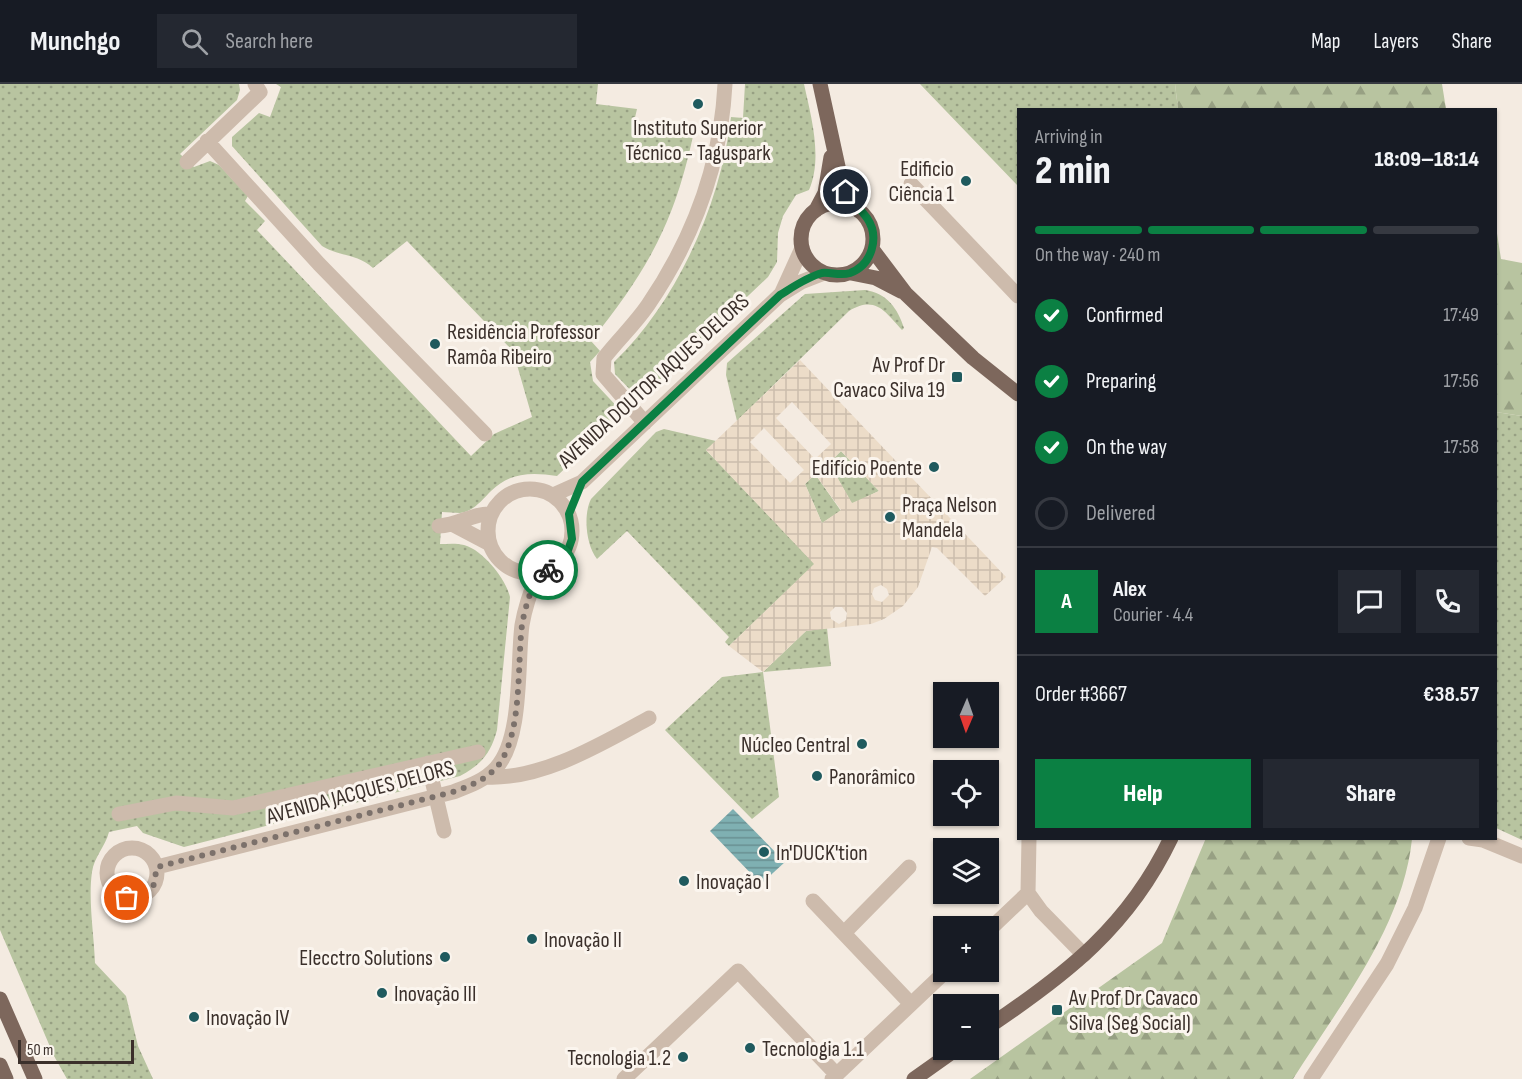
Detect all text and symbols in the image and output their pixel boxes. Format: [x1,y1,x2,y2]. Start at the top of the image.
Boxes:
search box [157,14,577,68]
text: Munchgo [30,25,121,58]
icon: search [178,25,211,58]
text: Search here [226,28,313,55]
text: Map [1311,29,1340,54]
text: Layers [1373,29,1419,54]
text: Share [1452,29,1492,54]
marker: Instituto Superior Técnico - Taguspark [691,97,705,111]
place label: Instituto Superior Técnico - Taguspark [625,115,771,167]
text: Arriving in [1035,125,1103,149]
text: 18:09–18:14 [1374,146,1479,173]
text: 2 min [1035,148,1111,195]
place label: Edificio Ciência 1 [888,156,954,208]
pin [820,166,871,217]
marker: Edificio Ciência 1 [959,174,973,188]
icon: home [829,175,862,208]
text: On the way · 240 m [1035,243,1160,267]
street label: AVENIDA DOUTOR JAQUES DELORS [552,288,755,475]
icon: check [1035,299,1068,332]
text: Confirmed [1086,302,1163,329]
text: 17:49 [1443,303,1479,327]
place label: Residência Professor Ramôa Ribeiro [447,319,600,371]
marker: Residência Professor Ramôa Ribeiro [428,337,442,351]
place label: Av Prof Dr Cavaco Silva 19 [833,352,945,404]
icon: check [1035,365,1068,398]
text: Preparing [1086,368,1156,395]
text: 17:56 [1444,369,1479,393]
marker: Av Prof Dr Cavaco Silva 19 [950,370,964,384]
icon: check [1035,431,1068,464]
text: On the way [1086,434,1167,461]
text: 17:58 [1444,435,1479,459]
place label: Edifício Poente [812,455,922,482]
marker: Edifício Poente [927,460,941,474]
place label: Praça Nelson Mandela [902,492,997,544]
text: Delivered [1086,500,1155,527]
marker: Praça Nelson Mandela [883,510,897,524]
courier [518,540,578,600]
icon: bike [532,554,565,587]
button: chat [1338,570,1401,633]
button: phone [1416,570,1479,633]
text: Alex [1113,576,1146,603]
text: A [1061,588,1072,615]
text: Courier · 4.4 [1113,603,1193,627]
text: Order #3667 [1035,681,1127,708]
text: €38.57 [1423,681,1479,708]
north arrow [933,682,999,748]
map controls [933,682,999,1060]
place label: Núcleo Central [741,732,850,759]
marker: Núcleo Central [855,737,869,751]
street label: AVENIDA JACQUES DELORS [263,754,457,831]
button: Help [1035,759,1251,828]
button: Share [1263,759,1479,828]
button: locate [933,760,999,826]
place label: Panorâmico [829,764,916,791]
marker: Panorâmico [810,769,824,783]
button: layers [933,838,999,904]
place label: In'DUCK'tion [776,840,868,867]
marker: In'DUCK'tion [757,845,771,859]
place label: Inovação I [696,869,770,896]
pin [101,872,152,923]
marker: Inovação I [677,874,691,888]
icon: bag [110,881,143,914]
button: + [933,916,999,982]
place label: Inovação II [544,927,622,954]
marker: Inovação II [525,932,539,946]
place label: Elecctro Solutions [299,945,433,972]
marker: Elecctro Solutions [438,950,452,964]
place label: Inovação III [394,981,476,1008]
place label: Av Prof Dr Cavaco Silva (Seg Social) [1068,985,1198,1037]
marker: Inovação III [375,986,389,1000]
button: − [933,994,999,1060]
marker: Av Prof Dr Cavaco Silva (Seg Social) [1050,1003,1064,1017]
place label: Inovação IV [206,1005,290,1032]
marker: Inovação IV [187,1010,201,1024]
place label: Tecnologia 1.1 [762,1036,864,1063]
scale bar [18,1037,134,1064]
text: 50 m [27,1041,53,1060]
marker: Tecnologia 1.1 [743,1041,757,1055]
place label: Tecnologia 1.2 [567,1045,671,1072]
marker: Tecnologia 1.2 [676,1050,690,1064]

